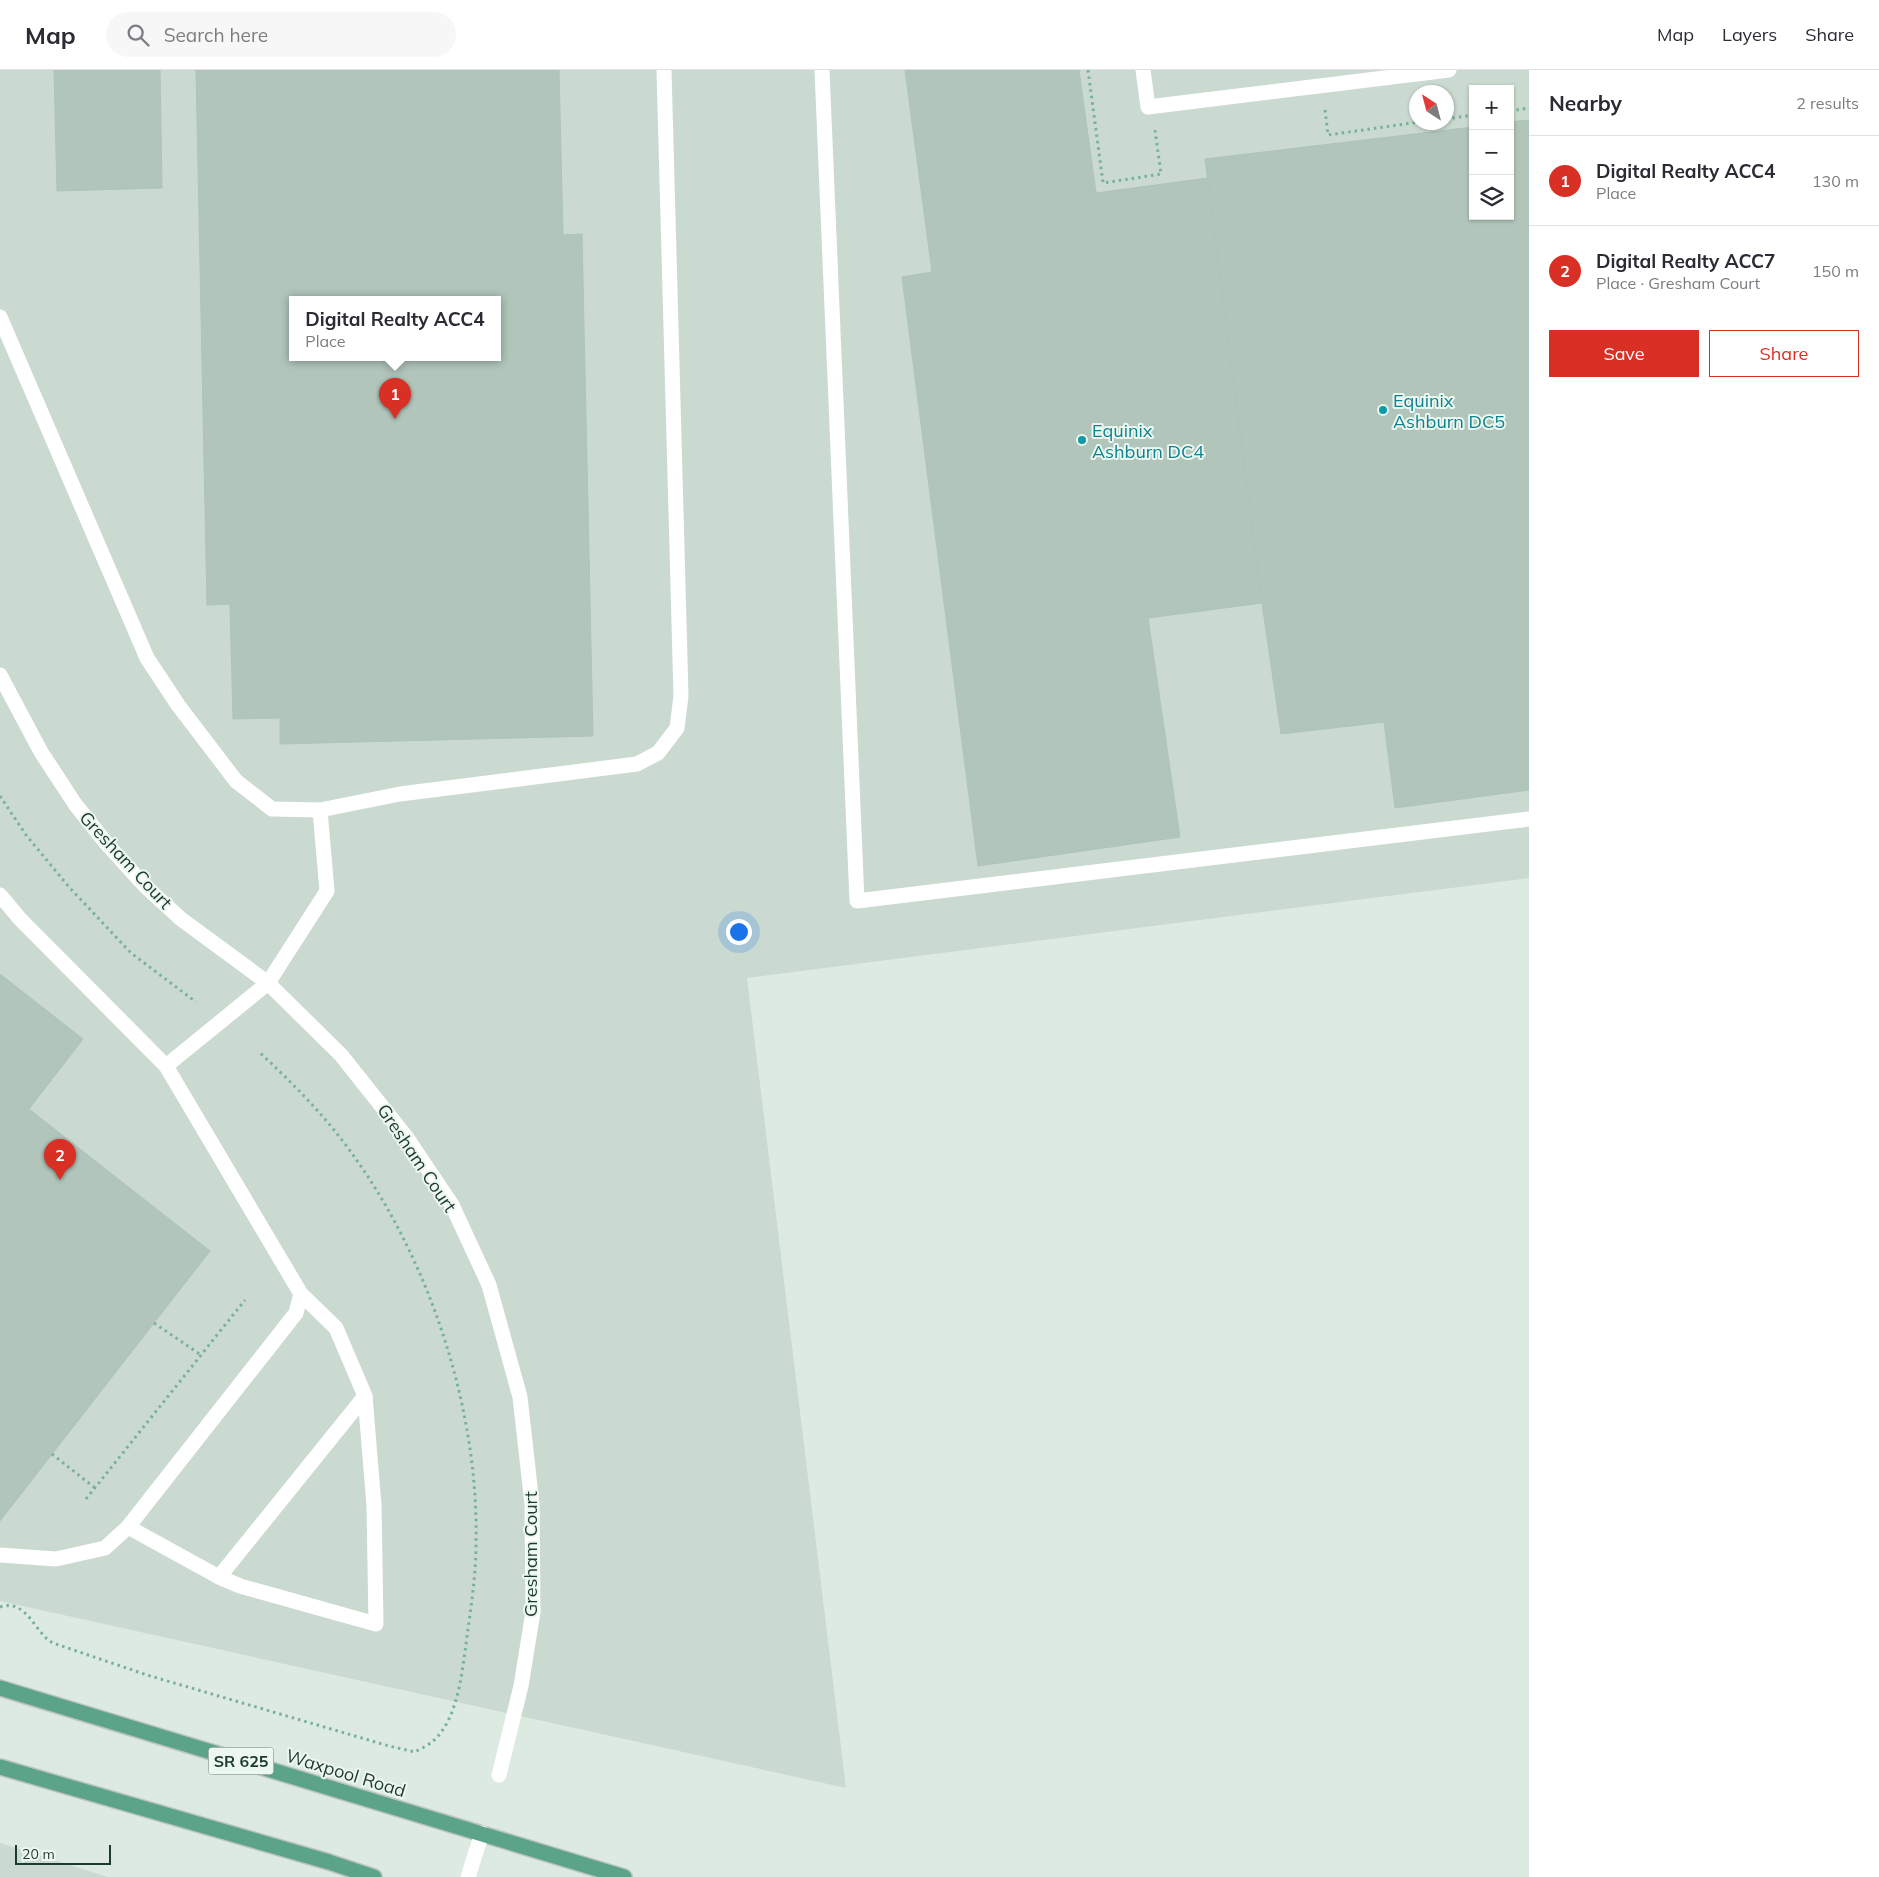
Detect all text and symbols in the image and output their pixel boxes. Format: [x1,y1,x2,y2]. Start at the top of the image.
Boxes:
search box [106,12,456,57]
text: Map [25,20,76,50]
icon: search [124,21,152,49]
text: Search here [164,23,268,47]
text: Map [1657,23,1694,46]
text: Layers [1722,23,1777,46]
text: Share [1805,23,1854,46]
north arrow [1409,85,1454,130]
map controls [1469,85,1514,220]
button: + [1469,85,1514,130]
text: Nearby [1549,90,1622,116]
text: 2 results [1796,93,1859,113]
button: − [1469,130,1514,175]
text: Digital Realty ACC4 [1596,159,1775,183]
text: 1 [1560,171,1570,191]
text: 130 m [1812,171,1859,191]
button: layers [1469,175,1514,220]
text: Place [1596,183,1636,203]
text: Digital Realty ACC7 [1596,249,1775,273]
text: 2 [1560,261,1570,281]
text: 150 m [1812,261,1859,281]
text: Place · Gresham Court [1596,273,1760,293]
popup [289,296,501,361]
text: Digital Realty ACC4 [305,307,485,331]
button: Save [1549,330,1699,377]
button: Share [1709,330,1859,377]
text: Place [305,331,346,351]
pin: 1 [379,378,411,419]
place label: Equinix Ashburn DC5 [1393,389,1505,433]
marker: Equinix Ashburn DC5 [1377,404,1389,416]
place label: Equinix Ashburn DC4 [1092,419,1204,463]
marker: Equinix Ashburn DC4 [1076,434,1088,446]
street label: Gresham Court [75,806,177,914]
your location [726,919,752,945]
street label: Gresham Court [372,1099,462,1217]
pin: 2 [44,1139,76,1180]
street label: Gresham Court [519,1491,542,1617]
street label: Waxpool Road [283,1744,409,1802]
road number: SR 625 [208,1748,274,1774]
scale bar [15,1842,111,1865]
text: 20 m [22,1845,55,1863]

